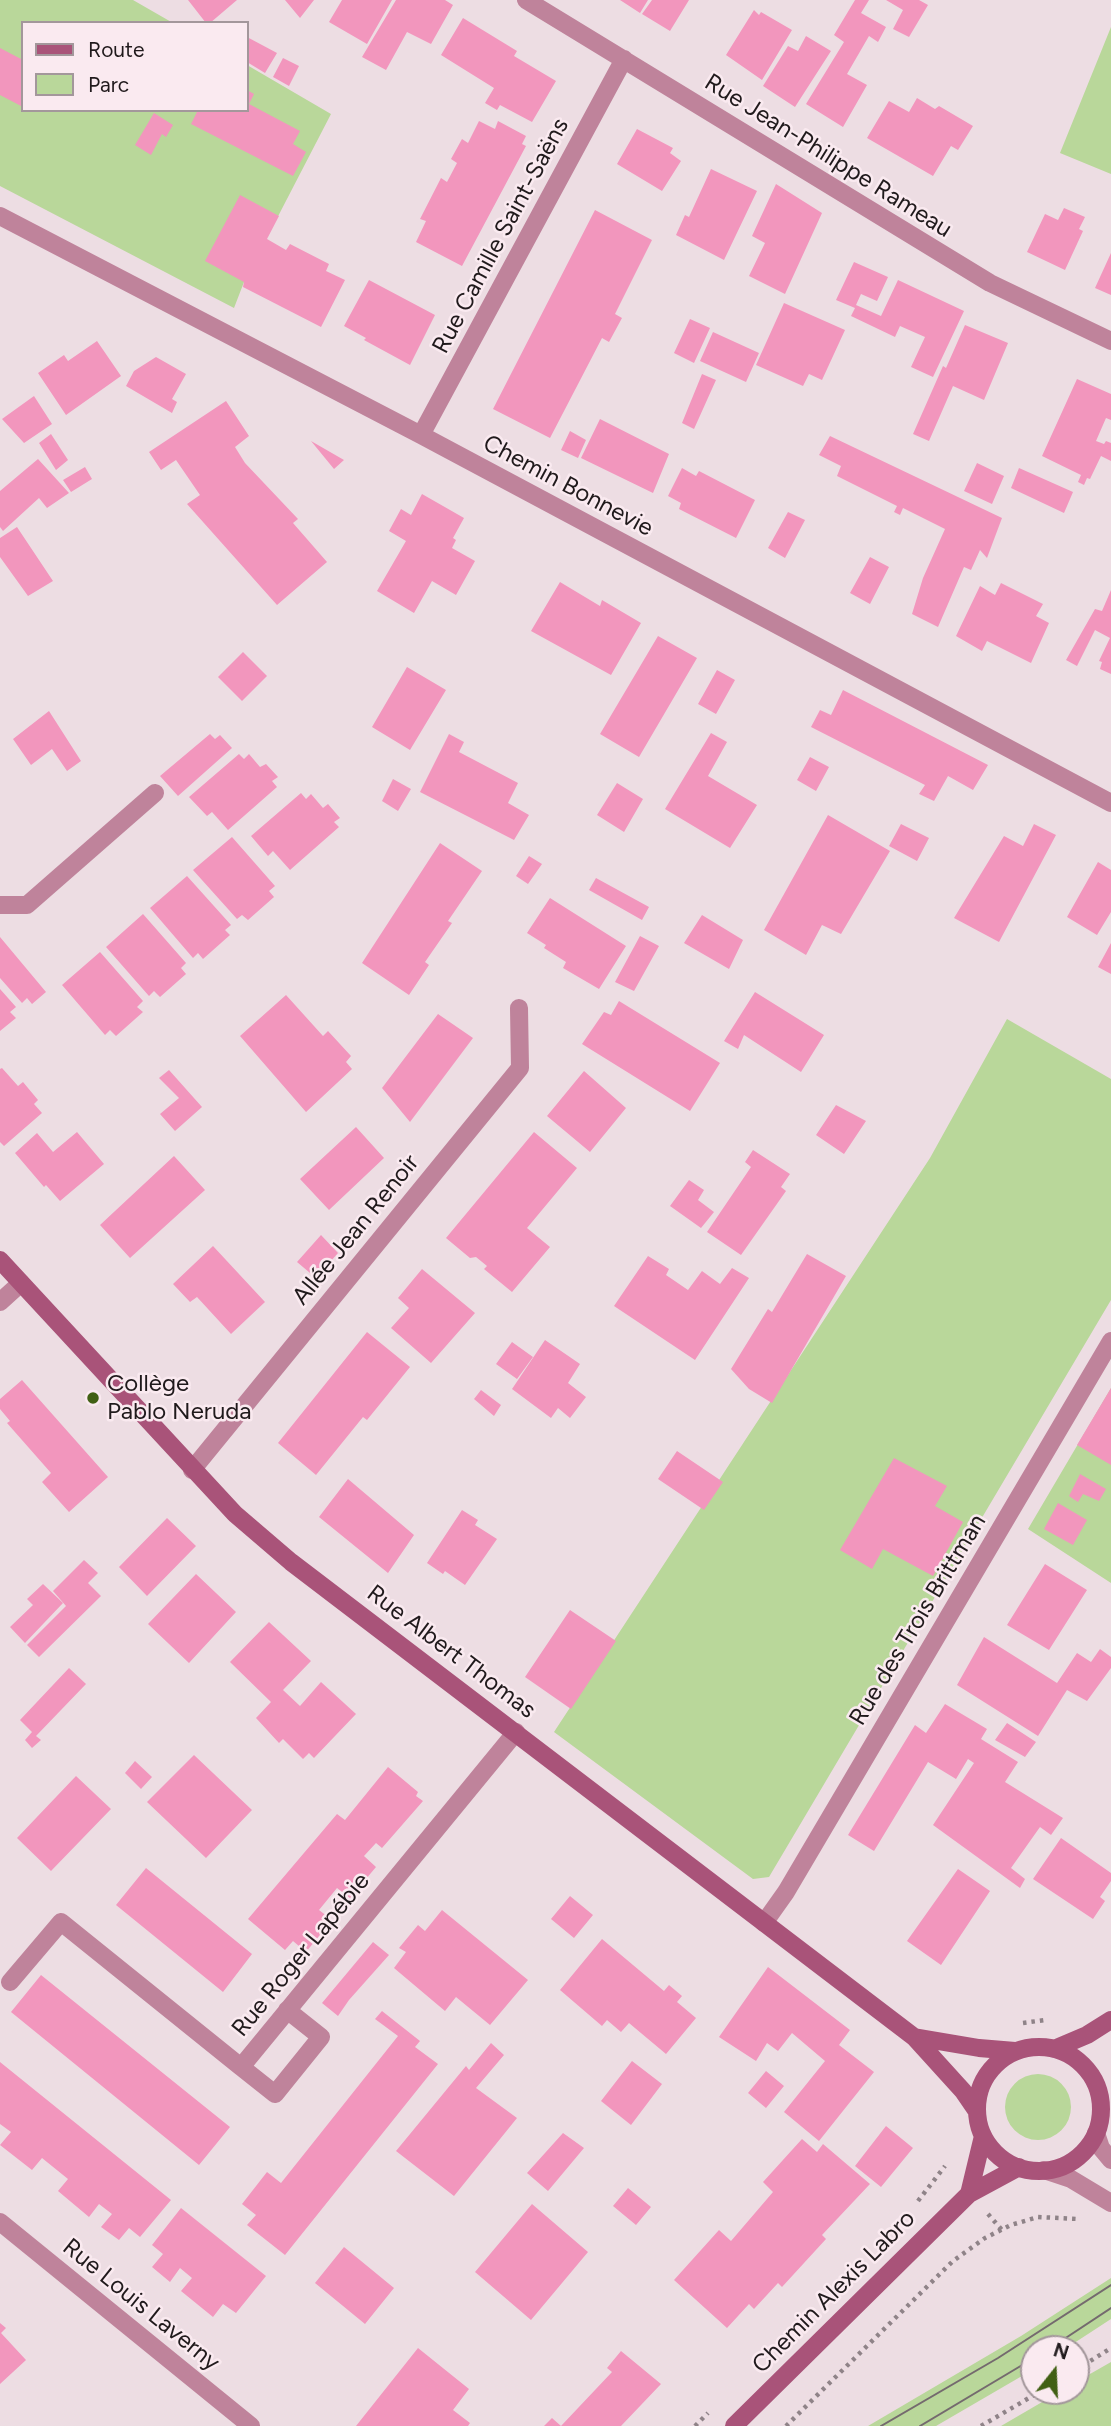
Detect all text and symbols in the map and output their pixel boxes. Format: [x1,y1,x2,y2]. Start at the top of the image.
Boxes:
legend [21,21,248,112]
text: Route [88,37,144,62]
street label: Rue Jean-Philippe Rameau [699,68,957,244]
text: Parc [88,72,129,97]
street label: Rue Camille Saint-Saëns [427,113,575,359]
street label: Chemin Bonnevie [478,429,658,543]
street label: Allée Jean Renoir [287,1149,425,1311]
place label: Collège Pablo Neruda [107,1370,252,1426]
marker: Collège Pablo Neruda [85,1390,101,1406]
street label: Rue des Trois Brittman [844,1509,992,1731]
street label: Rue Albert Thomas [361,1579,541,1725]
street label: Rue Roger Lapébie [226,1867,376,2043]
street label: Chemin Alexis Labro [747,2205,921,2379]
street label: Rue Louis Laverny [57,2233,225,2377]
north arrow [1020,2335,1090,2405]
text: N [1050,2338,1072,2365]

